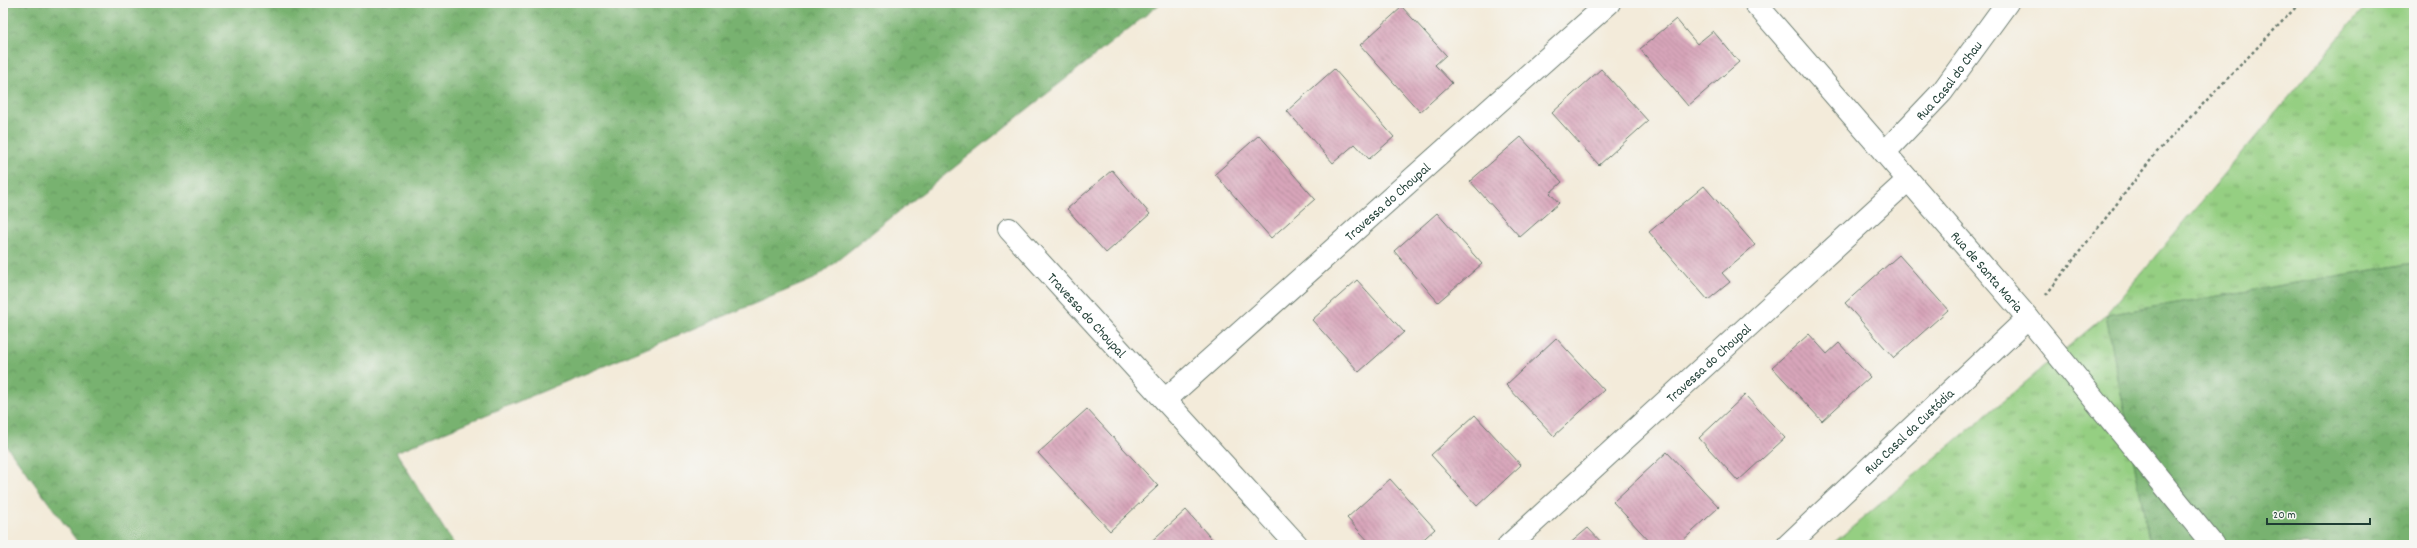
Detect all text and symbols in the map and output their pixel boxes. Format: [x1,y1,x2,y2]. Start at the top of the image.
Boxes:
street label: Rua Casal do Chau [1912,37,1988,126]
street label: Travessa do Choupal [1341,159,1436,247]
street label: Rua de Santa Maria [1945,227,2027,318]
street label: Travessa do Choupal [1042,269,1130,364]
street label: Travessa do Choupal [1663,320,1757,408]
street label: Rua Casal da Custódia [1860,384,1960,480]
scale bar [2267,500,2370,526]
text: 20 m [2273,507,2296,524]

